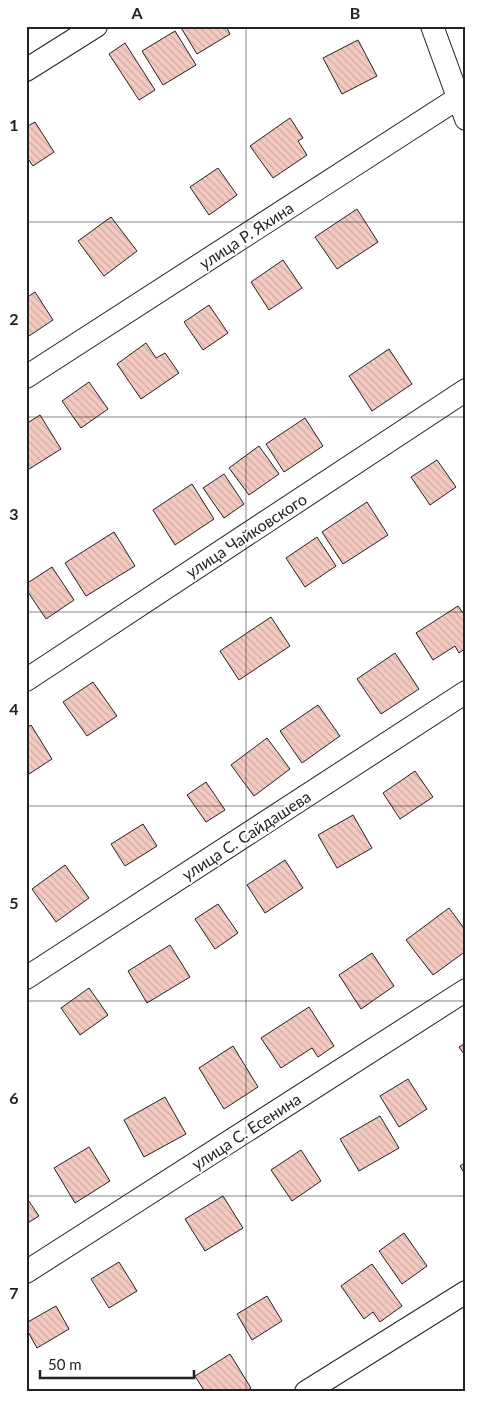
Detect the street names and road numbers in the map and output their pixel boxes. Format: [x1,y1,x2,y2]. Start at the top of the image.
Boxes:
street label: улица Р. Яхина [195,198,297,272]
street label: улица Чайковского [182,489,310,581]
street label: улица С. Сайдашева [178,786,314,884]
street label: улица С. Есенина [188,1089,304,1173]

